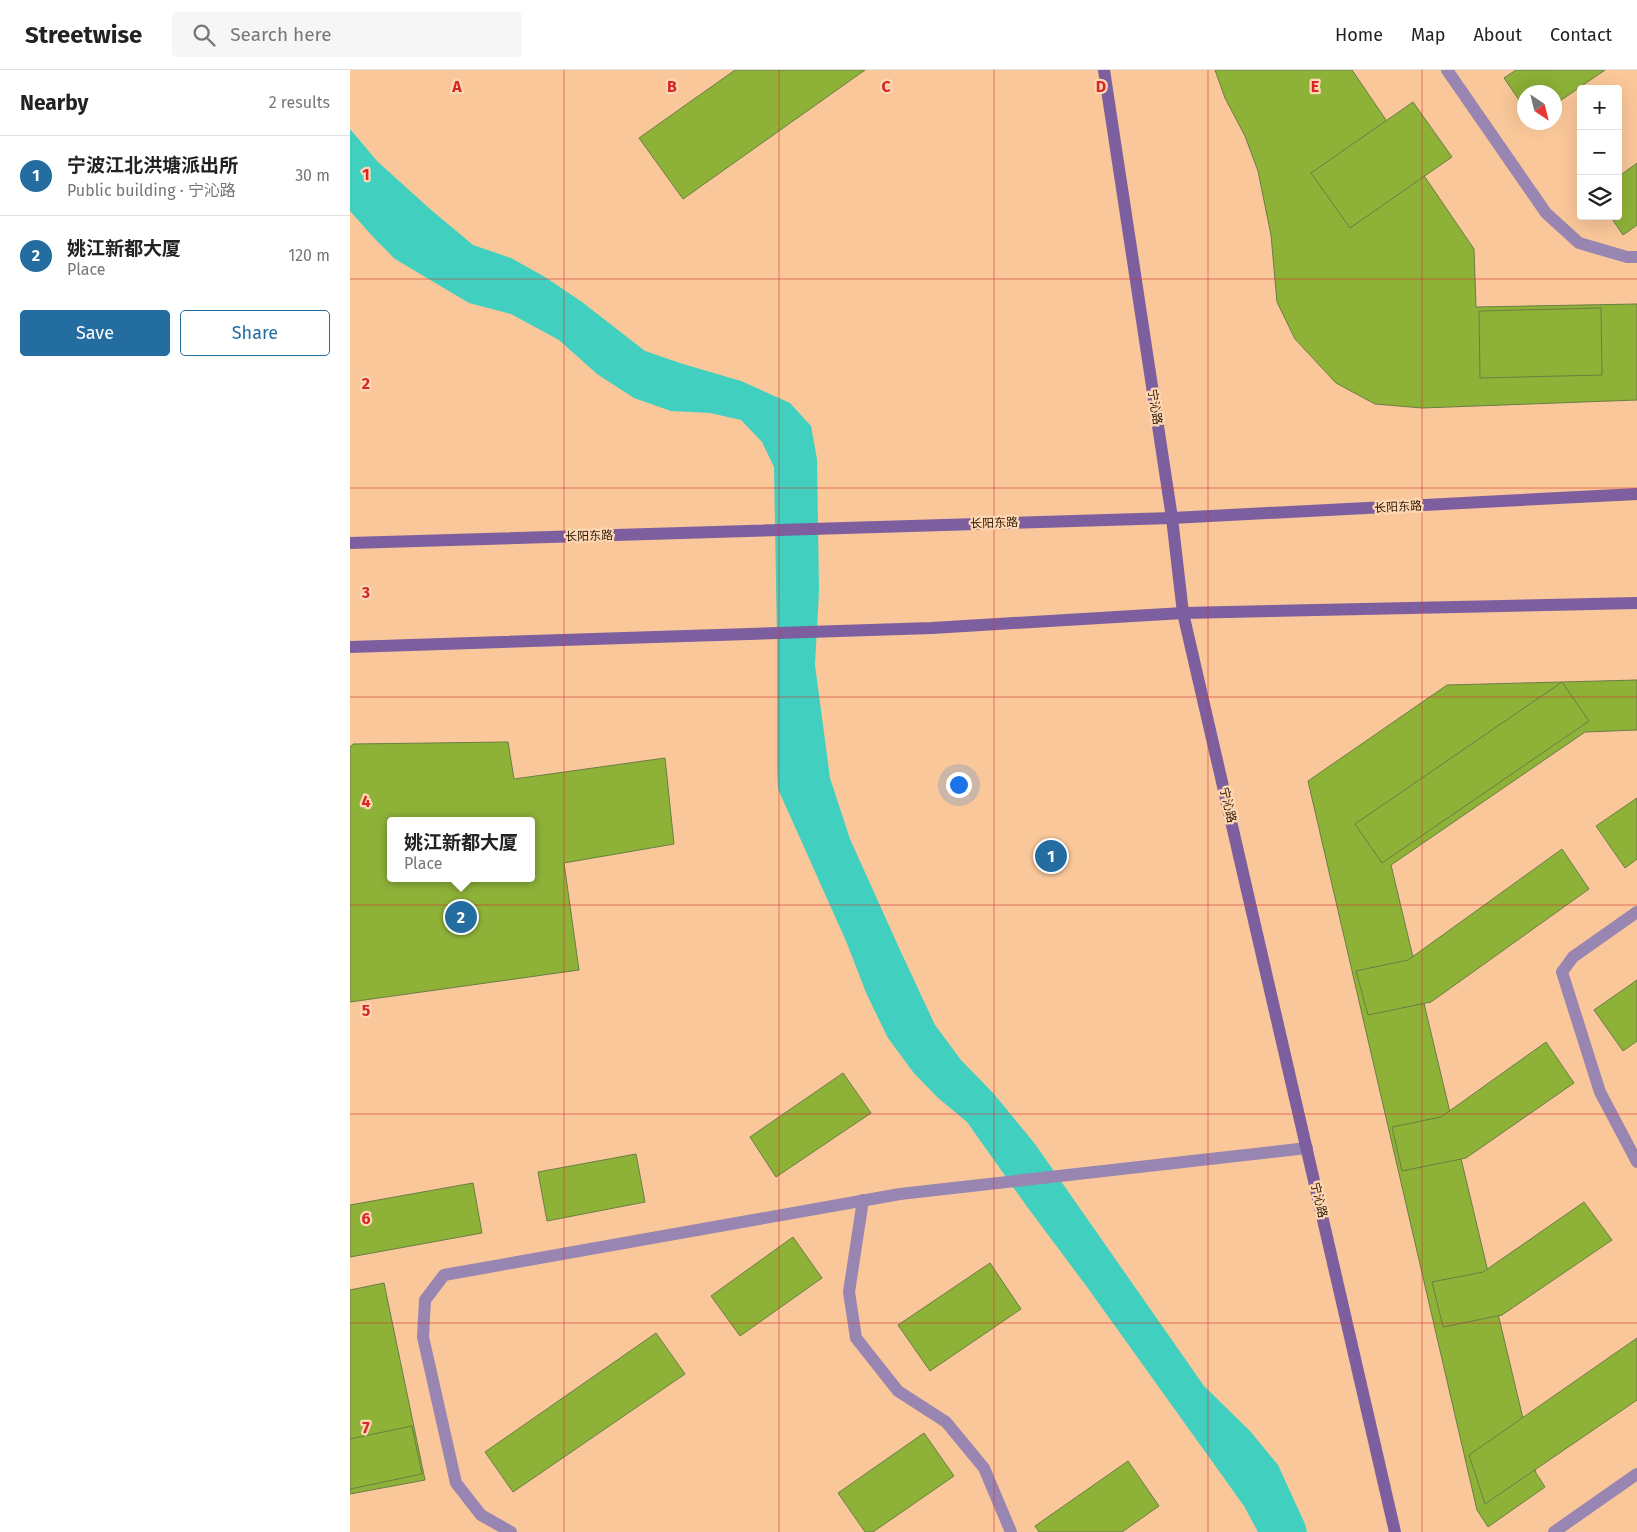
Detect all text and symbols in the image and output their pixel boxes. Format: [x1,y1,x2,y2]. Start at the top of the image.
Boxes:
search box [172,12,522,57]
text: Streetwise [25,21,142,49]
icon: search [190,21,218,49]
text: Search here [230,23,332,46]
text: Home [1335,24,1383,46]
text: Map [1411,24,1445,46]
text: About [1473,24,1522,46]
text: Contact [1550,24,1612,46]
text: A [451,77,462,96]
text: B [667,77,677,96]
text: C [881,77,891,96]
text: D [1096,77,1106,96]
text: E [1311,77,1319,96]
north arrow [1517,85,1562,130]
map controls [1577,85,1622,220]
button: + [1577,85,1622,130]
text: Nearby [20,90,88,116]
text: 2 results [269,93,330,112]
button: − [1577,130,1622,175]
text: 宁波江北洪塘派出所 [67,154,238,177]
text: 1 [362,165,370,184]
text: 1 [32,166,40,185]
text: 30 m [295,166,330,185]
button: layers [1577,175,1622,220]
text: Public building · 宁沁路 [67,181,236,200]
text: 姚江新都大厦 [67,237,181,260]
text: 2 [32,246,40,265]
text: 120 m [288,246,330,265]
text: Place [67,260,106,279]
button: Save [20,310,170,356]
button: Share [180,310,330,356]
text: 2 [362,374,370,393]
street label: 宁沁路 [1145,388,1165,426]
street label: 长阳东路 [1374,499,1422,515]
street label: 长阳东路 [970,515,1018,531]
street label: 长阳东路 [565,528,613,544]
text: 3 [361,583,370,602]
your location [946,772,972,798]
street label: 宁沁路 [1217,786,1239,824]
text: 4 [361,792,371,811]
popup [387,817,535,882]
text: 姚江新都大厦 [404,831,518,854]
pin: 1 [1035,837,1067,875]
text: Place [404,854,442,873]
pin: 2 [445,898,477,936]
text: 5 [362,1001,371,1020]
street label: 宁沁路 [1308,1181,1330,1219]
text: 6 [361,1209,371,1228]
text: 7 [362,1418,370,1437]

